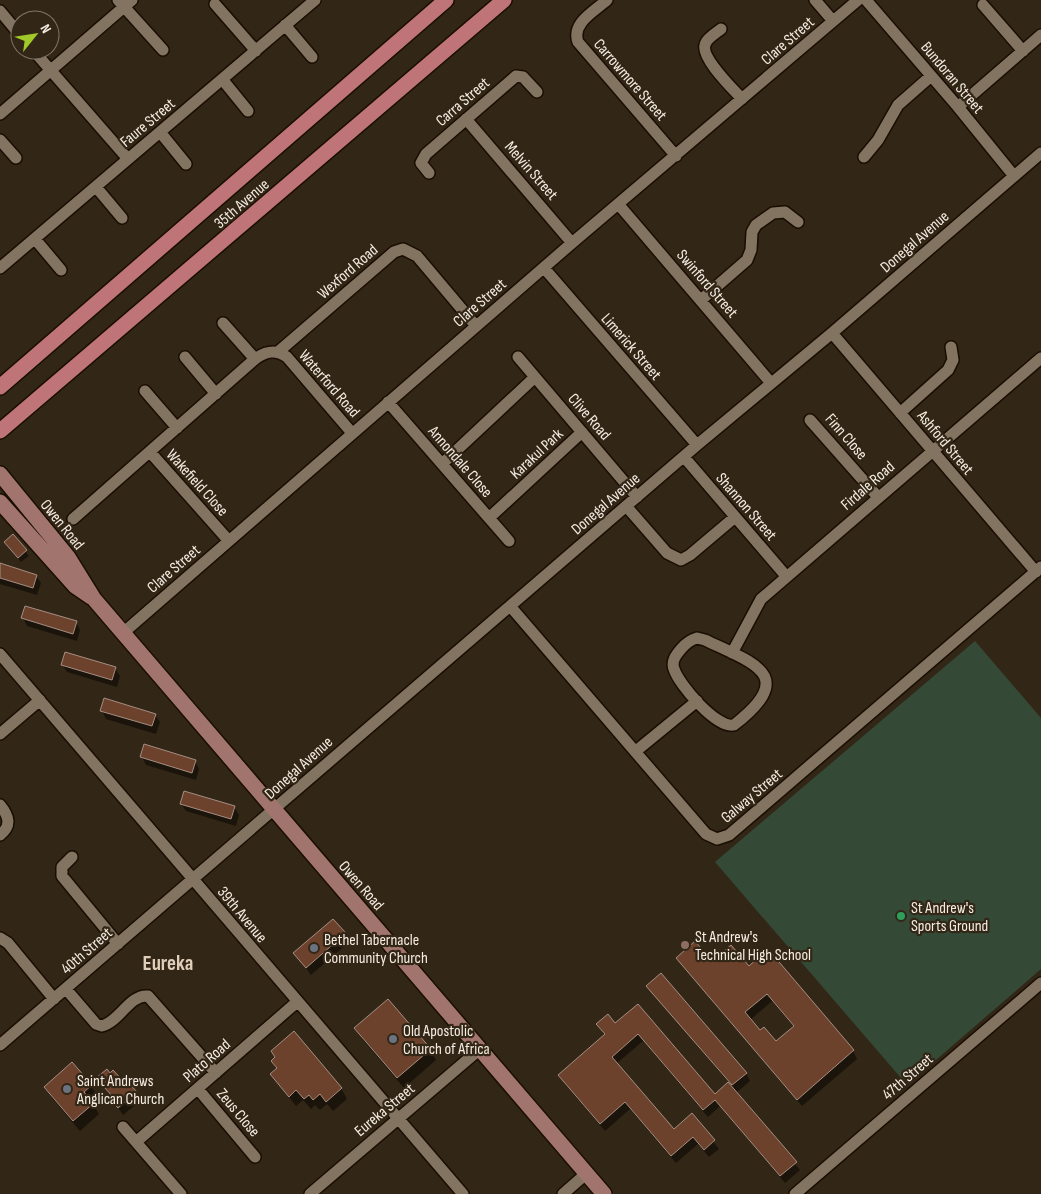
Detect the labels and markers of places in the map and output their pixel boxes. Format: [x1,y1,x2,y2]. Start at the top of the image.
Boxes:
place label: St Andrew's Sports Ground [911,899,988,936]
marker: St Andrew's Sports Ground [895,910,907,922]
place label: St Andrew's Technical High School [695,928,811,965]
place label: Bethel Tabernacle Community Church [324,931,428,968]
marker: St Andrew's Technical High School [679,939,691,951]
marker: Bethel Tabernacle Community Church [308,942,320,954]
place label: Old Apostolic Church of Africa [403,1022,490,1059]
marker: Old Apostolic Church of Africa [387,1033,399,1045]
place label: Saint Andrews Anglican Church [76,1072,164,1109]
marker: Saint Andrews Anglican Church [61,1083,73,1095]

